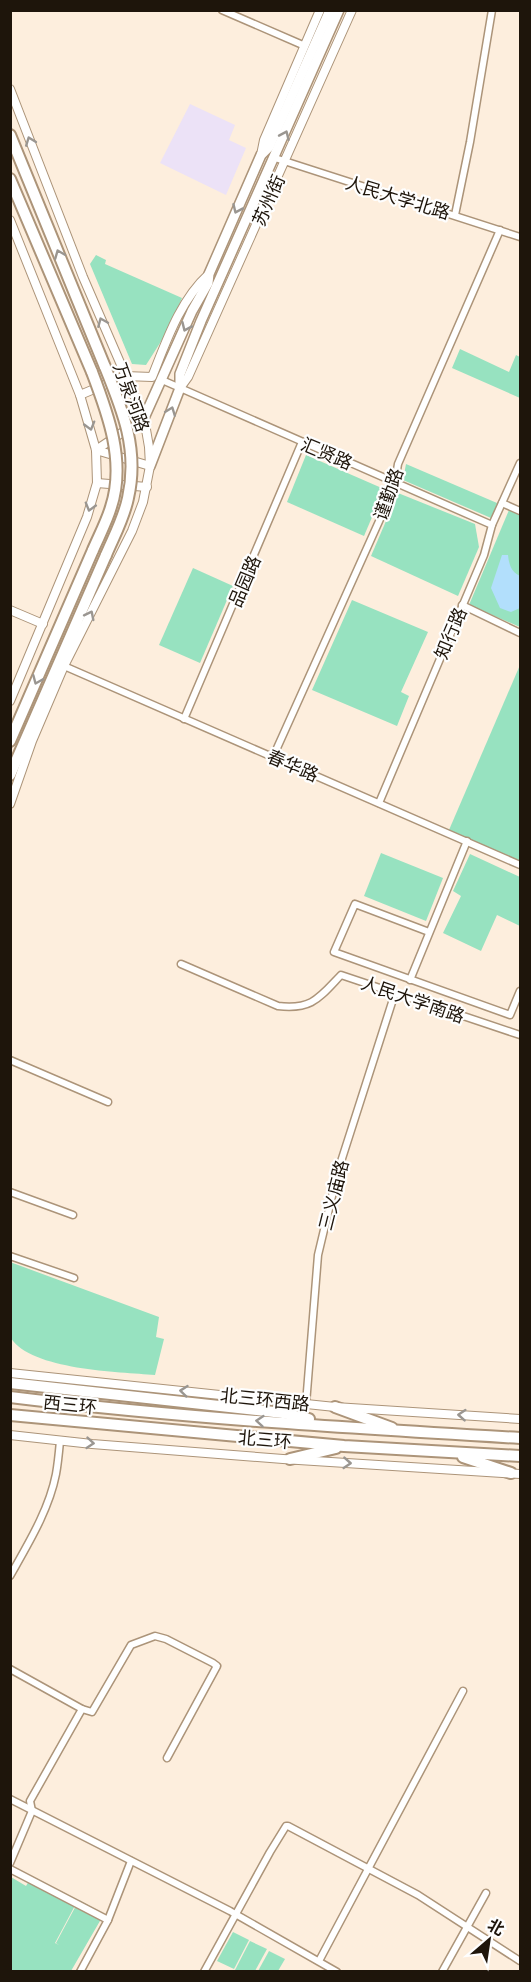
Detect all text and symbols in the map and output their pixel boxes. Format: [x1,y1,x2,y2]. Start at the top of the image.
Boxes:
one-way arrow [277,131,289,142]
one-way arrow [25,136,38,146]
street label: 苏州街 [246,170,290,230]
street label: 人民大学北路 [343,170,453,224]
one-way arrow [233,203,245,214]
one-way arrow [54,250,66,261]
one-way arrow [98,317,110,328]
one-way arrow [181,320,193,331]
street label: 万泉河路 [108,359,156,435]
one-way arrow [163,407,176,417]
one-way arrow [83,420,95,430]
street label: 汇贤路 [297,431,357,475]
street label: 谨勤路 [368,465,408,523]
one-way arrow [85,501,97,512]
street label: 品园路 [222,551,266,611]
street label: 知行路 [428,603,472,663]
one-way arrow [83,611,94,621]
one-way arrow [32,674,44,685]
street label: 春华路 [263,743,323,787]
street label: 人民大学南路 [358,970,468,1028]
street label: 三义庙路 [313,1157,353,1233]
street label: 北三环西路 [219,1382,311,1416]
one-way arrow [180,1385,189,1398]
street label: 西三环 [42,1389,98,1419]
one-way arrow [458,1409,467,1422]
one-way arrow [256,1415,265,1428]
street label: 北三环 [237,1425,293,1453]
one-way arrow [85,1437,94,1450]
one-way arrow [342,1456,351,1469]
north arrow [459,1910,519,1970]
text: 北 [484,1913,509,1940]

